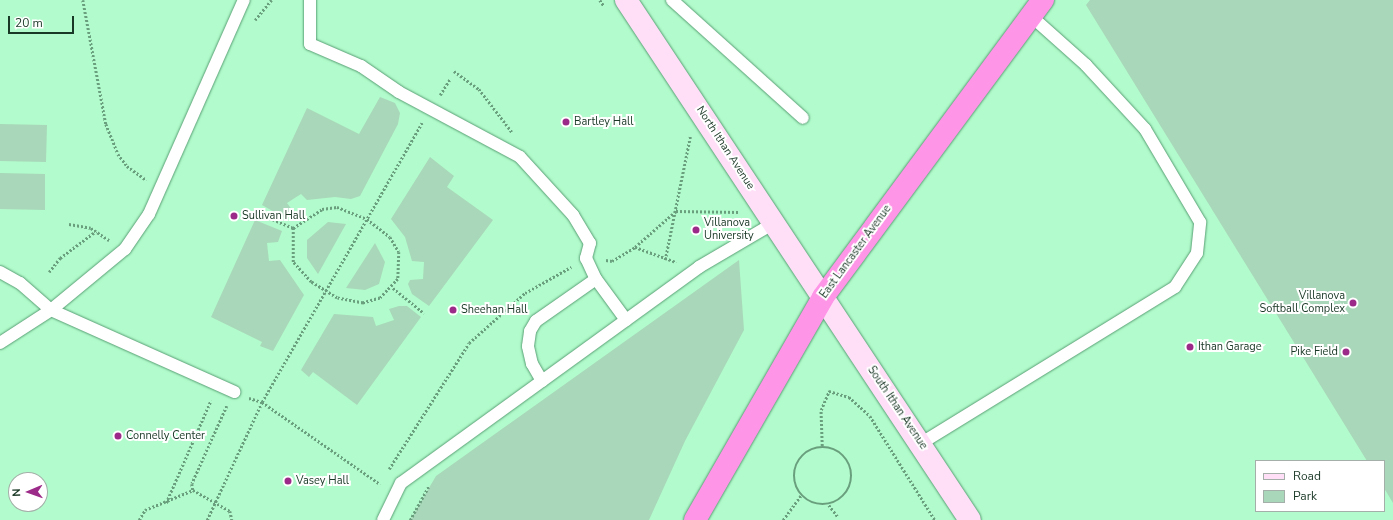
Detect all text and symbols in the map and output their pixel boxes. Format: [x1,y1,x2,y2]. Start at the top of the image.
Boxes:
scale bar [10,8,76,34]
text: 20 m [15,15,43,31]
street label: North Ithan Avenue [693,104,757,192]
place label: Bartley Hall [574,115,634,129]
marker: Bartley Hall [561,117,571,127]
street label: East Lancaster Avenue [818,203,894,301]
place label: Sullivan Hall [242,209,305,223]
marker: Sullivan Hall [229,211,239,221]
place label: Villanova University [704,217,754,243]
marker: Villanova University [691,225,701,235]
place label: Villanova Softball Complex [1260,290,1345,316]
marker: Villanova Softball Complex [1348,298,1358,308]
place label: Sheehan Hall [461,303,528,317]
marker: Sheehan Hall [448,305,458,315]
place label: Ithan Garage [1198,340,1262,354]
marker: Ithan Garage [1185,342,1195,352]
place label: Pike Field [1290,345,1338,359]
marker: Pike Field [1341,347,1351,357]
street label: South Ithan Avenue [864,364,930,452]
place label: Connelly Center [126,429,205,443]
marker: Connelly Center [113,431,123,441]
legend [1255,460,1385,512]
text: Road [1293,468,1321,484]
north arrow [8,472,48,512]
place label: Vasey Hall [296,474,349,488]
marker: Vasey Hall [283,476,293,486]
text: N [9,488,24,497]
text: Park [1293,488,1317,504]

